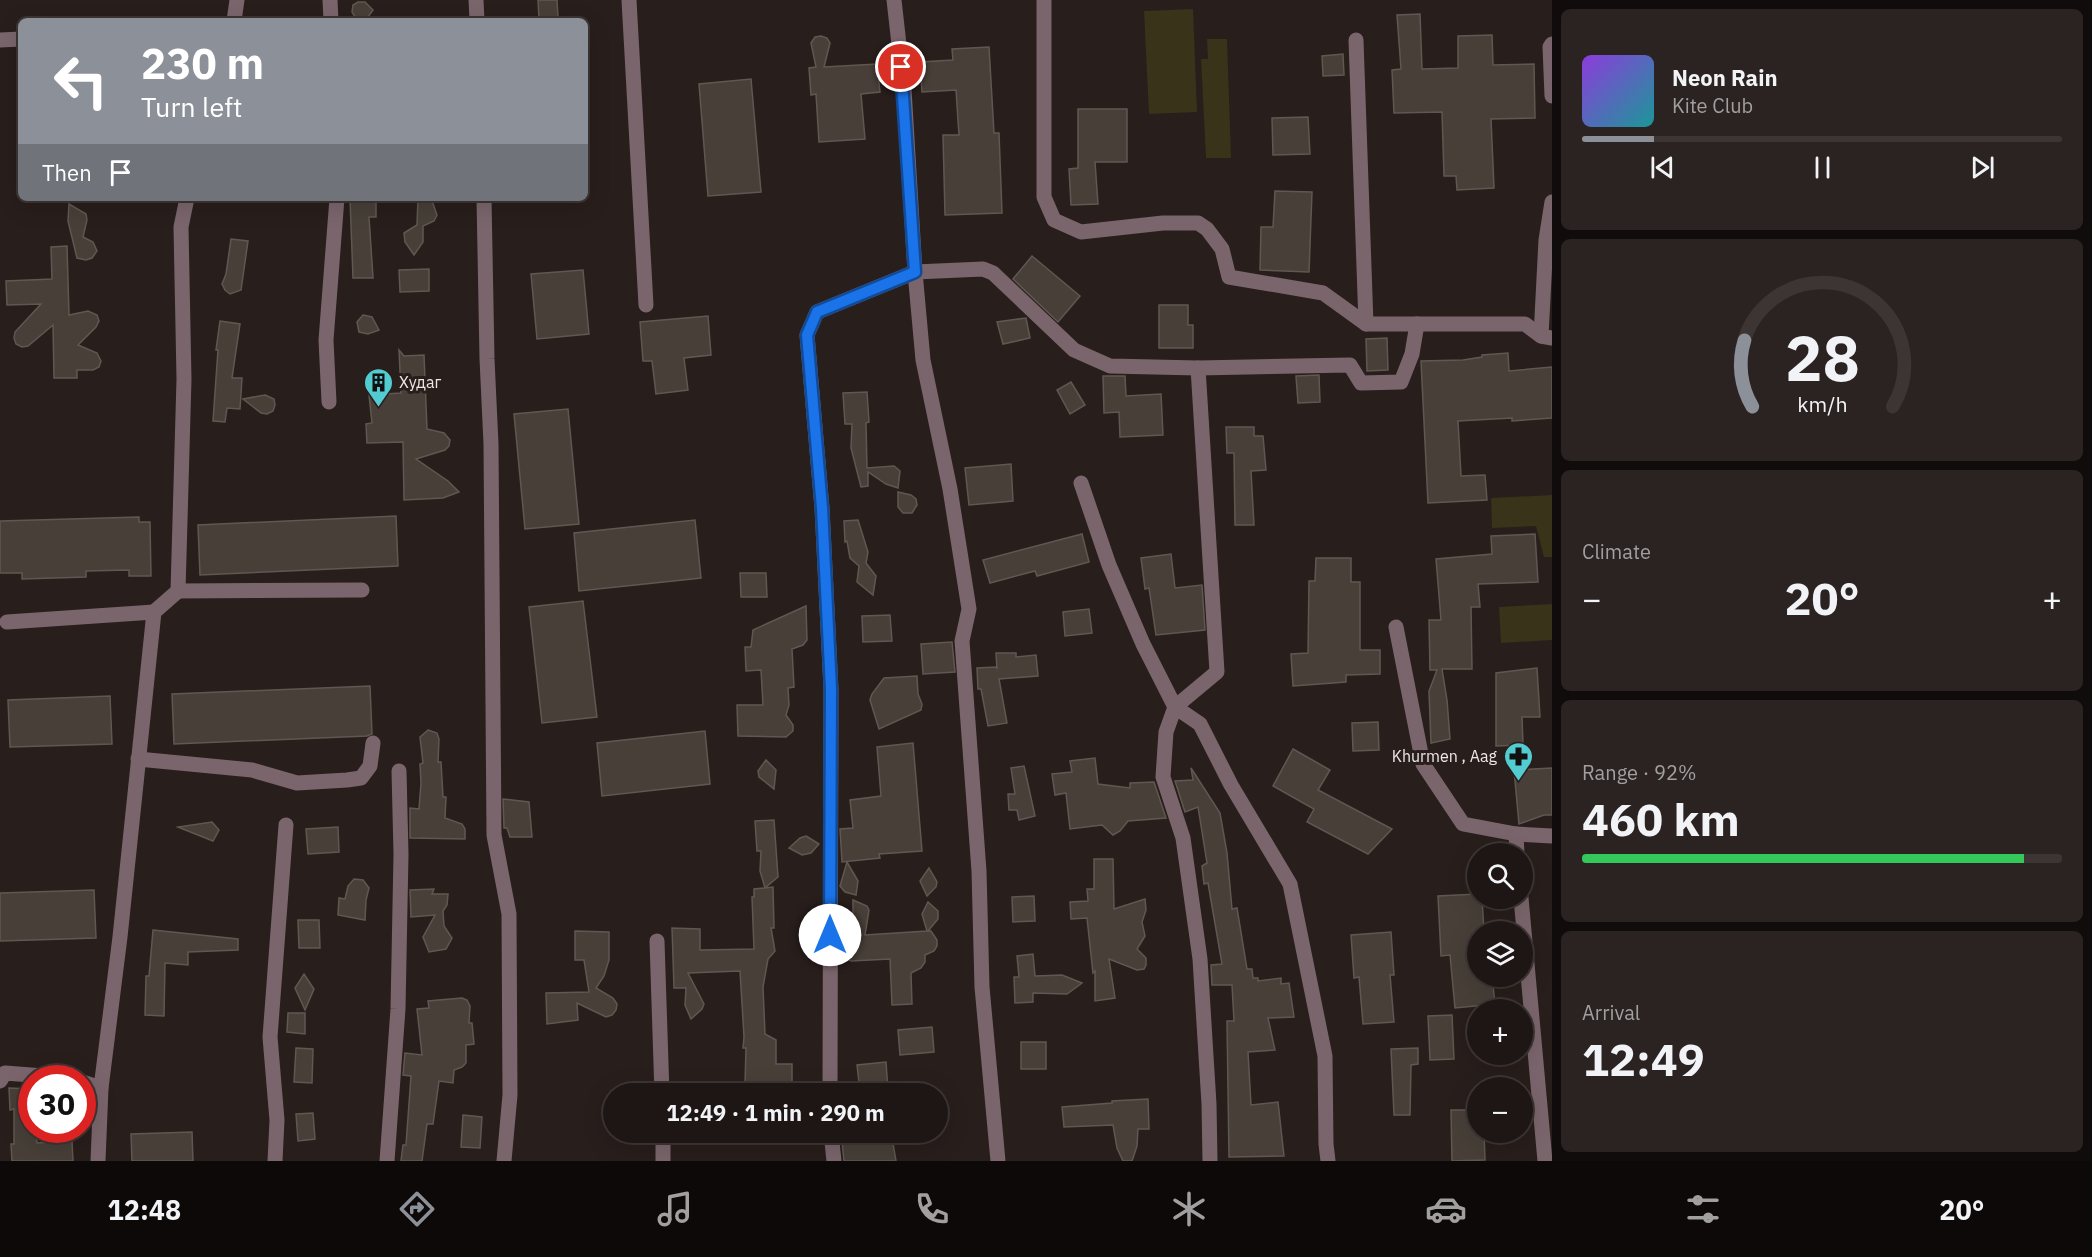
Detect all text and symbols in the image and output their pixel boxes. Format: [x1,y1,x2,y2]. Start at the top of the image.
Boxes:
text: 230 m [141,36,264,91]
pin [875,41,926,92]
icon: left [42,42,120,120]
icon: arrive [884,50,917,83]
text: Neon Rain [1672,63,1778,92]
text: Turn left [141,89,242,124]
text: Kite Club [1672,92,1753,119]
icon: previous [1646,151,1679,184]
icon: pause [1806,151,1839,184]
icon: next [1966,151,1999,184]
icon: arrive [104,156,137,189]
text: Then [42,158,92,187]
text: 28 [1785,317,1859,398]
building icon: Худаг [362,366,394,408]
place label: Худаг [399,372,441,392]
text: km/h [1797,391,1847,419]
text: Climate [1582,538,1651,565]
text: 20° [1784,569,1860,627]
text: − [1582,577,1602,620]
text: + [2042,577,2062,620]
pharmacy icon: Khurmen , Aag [1502,740,1534,782]
place label: Khurmen , Aag [1392,746,1498,766]
text: Range · 92% [1582,759,1697,786]
text: 460 km [1582,790,1740,848]
map controls [1467,843,1533,1143]
button: search [1467,843,1533,909]
position arrow [798,903,862,967]
button: layers [1467,921,1533,987]
button: + [1467,999,1533,1065]
text: Arrival [1582,999,1640,1026]
text: 12:49 [1582,1030,1705,1088]
speed limit sign: 30 [18,1065,96,1143]
button: − [1467,1077,1533,1143]
text: 12:49 · 1 min · 290 m [666,1098,885,1127]
icon: directions [396,1188,438,1230]
icon: music [654,1188,696,1230]
icon: phone [911,1188,953,1230]
icon: climate [1168,1188,1210,1230]
icon: car [1425,1188,1467,1230]
icon: filters [1682,1188,1724,1230]
text: 12:48 [108,1192,181,1227]
text: 20° [1939,1192,1984,1227]

